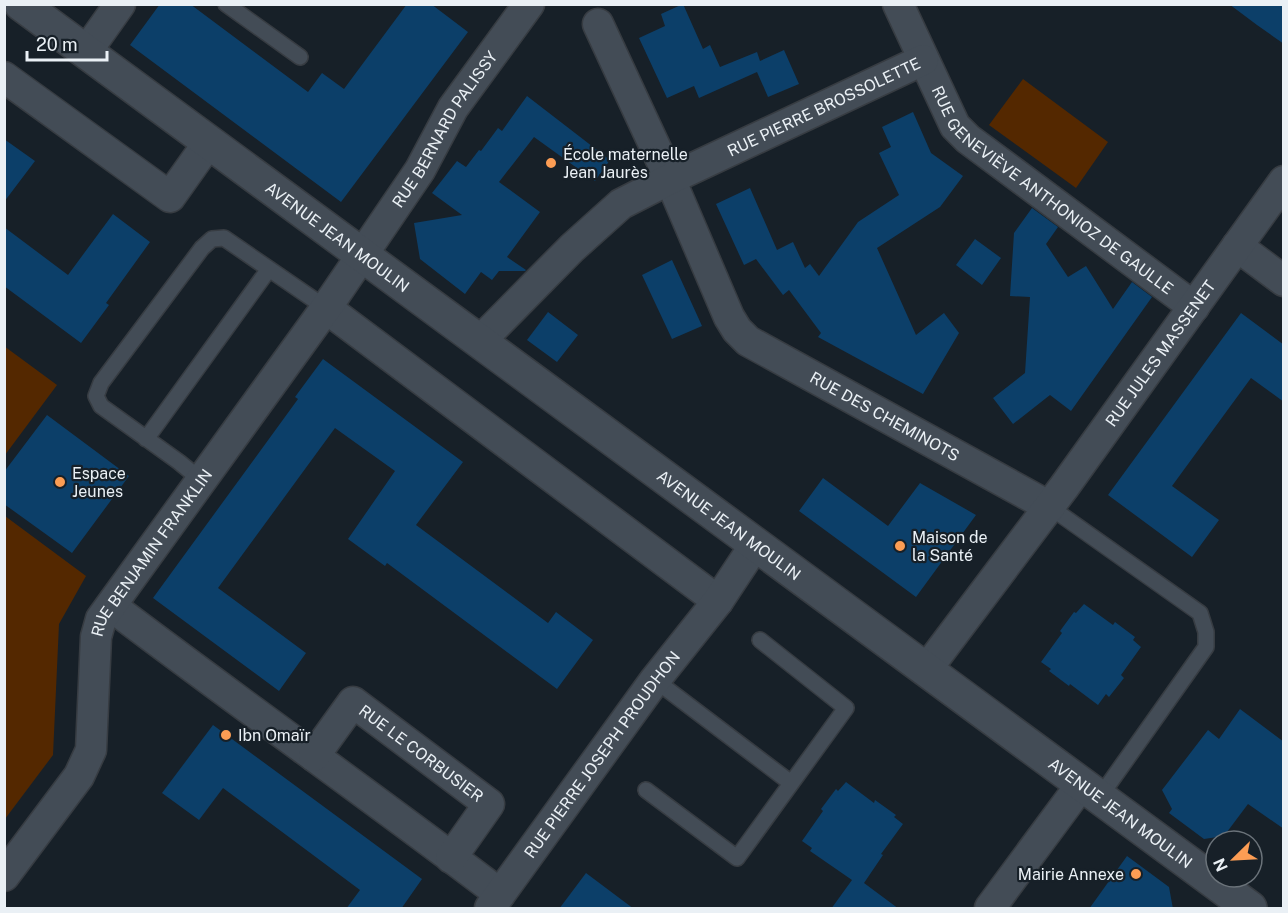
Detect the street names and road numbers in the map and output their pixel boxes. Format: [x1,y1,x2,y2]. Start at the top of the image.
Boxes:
street label: RUE BERNARD PALISSY [388,47,502,211]
street label: RUE PIERRE BROSSOLETTE [724,54,923,161]
street label: RUE GENEVIÈVE ANTHONIOZ DE GAULLE [928,83,1177,298]
street label: AVENUE JEAN MOULIN [262,178,413,296]
street label: RUE JULES MASSENET [1102,276,1220,430]
street label: RUE DES CHEMINOTS [807,368,963,465]
street label: RUE BENJAMIN FRANKLIN [88,465,216,639]
street label: AVENUE JEAN MOULIN [653,466,804,584]
street label: RUE PIERRE JOSEPH PROUDHON [520,648,684,862]
street label: RUE LE CORBUSIER [355,701,487,806]
street label: AVENUE JEAN MOULIN [1045,754,1196,872]

